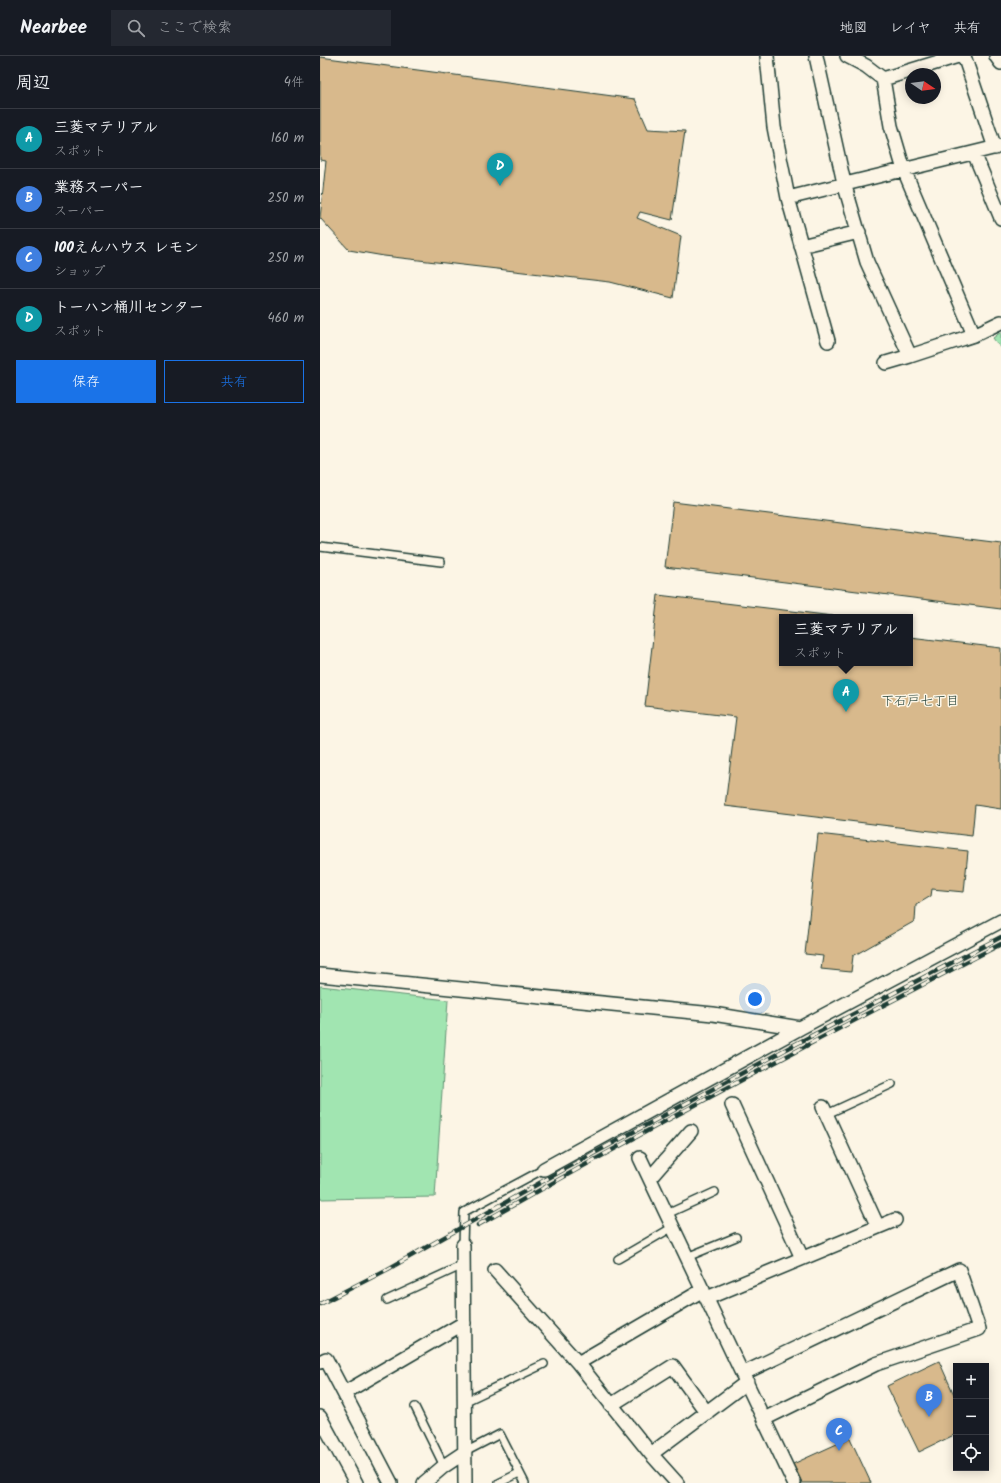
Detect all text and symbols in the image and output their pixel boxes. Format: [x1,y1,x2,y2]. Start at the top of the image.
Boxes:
search box [111,10,391,46]
text: Nearbee [20,13,87,43]
text: ここで検索 [157,16,232,40]
icon: search [125,17,147,39]
text: 地図 [840,17,868,39]
text: レイヤ [890,17,931,39]
text: 共有 [953,17,981,39]
north arrow [905,68,941,104]
text: 周辺 [16,70,50,97]
text: 4件 [284,72,304,93]
text: 三菱マテリアル [54,116,158,140]
text: A [25,128,33,149]
text: 160 m [271,128,304,149]
text: スポット [54,141,106,162]
pin: D [487,153,513,186]
text: 業務スーパー [54,176,143,200]
text: B [25,188,33,209]
text: 250 m [267,188,304,209]
text: スーパー [54,201,105,222]
text: 100えんハウス レモン [54,236,199,260]
text: C [25,248,33,269]
text: 250 m [267,248,304,269]
text: ショップ [54,261,105,282]
text: トーハン桶川センター [54,296,204,320]
text: D [25,308,33,329]
text: 460 m [268,308,304,329]
text: スポット [54,321,106,342]
button: 保存 [16,360,156,403]
button: 共有 [164,360,304,403]
popup [779,614,913,666]
text: 三菱マテリアル [794,618,898,642]
text: スポット [794,643,846,664]
pin: A [833,679,859,712]
district label: 下石戸七丁目 [881,691,959,712]
your location [745,989,765,1009]
map controls [953,1363,989,1471]
button: + [953,1363,989,1399]
pin: B [916,1384,942,1417]
button: − [953,1399,989,1435]
pin: C [826,1418,852,1451]
button: locate [953,1435,989,1471]

